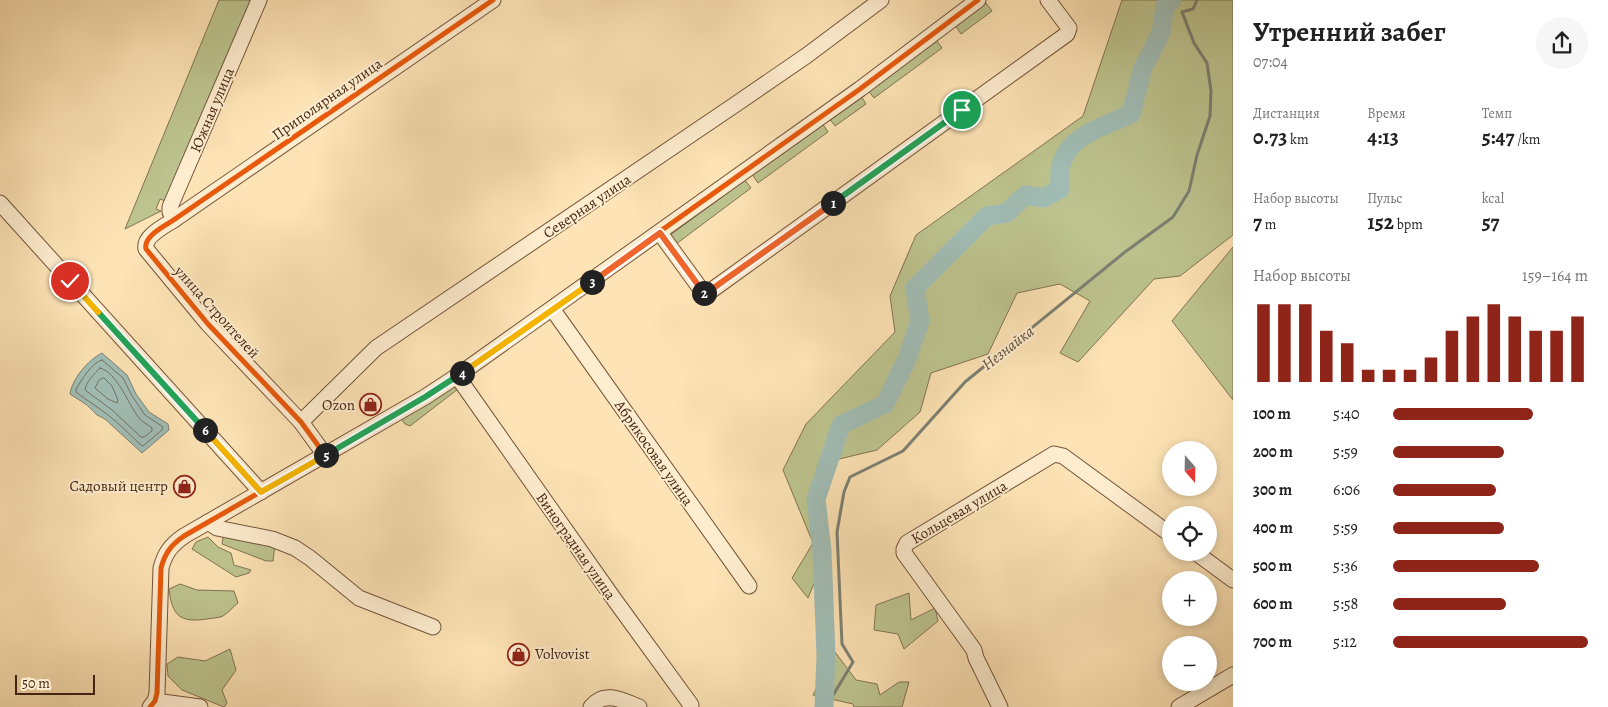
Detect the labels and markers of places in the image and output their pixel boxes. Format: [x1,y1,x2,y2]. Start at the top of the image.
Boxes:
pin [941,89,983,131]
pin: 1 [820,190,846,216]
pin [49,260,91,302]
pin: 3 [580,270,604,294]
pin: 2 [692,280,716,306]
pin: 4 [450,360,474,386]
shop icon: Ozon [359,393,383,417]
place label: Ozon [322,395,355,415]
pin: 6 [192,418,218,442]
pin: 5 [314,442,338,468]
shop icon: Садовый центр [172,474,196,498]
place label: Садовый центр [69,476,168,496]
shop icon: Volvovist [507,642,531,666]
place label: Volvovist [534,644,590,664]

